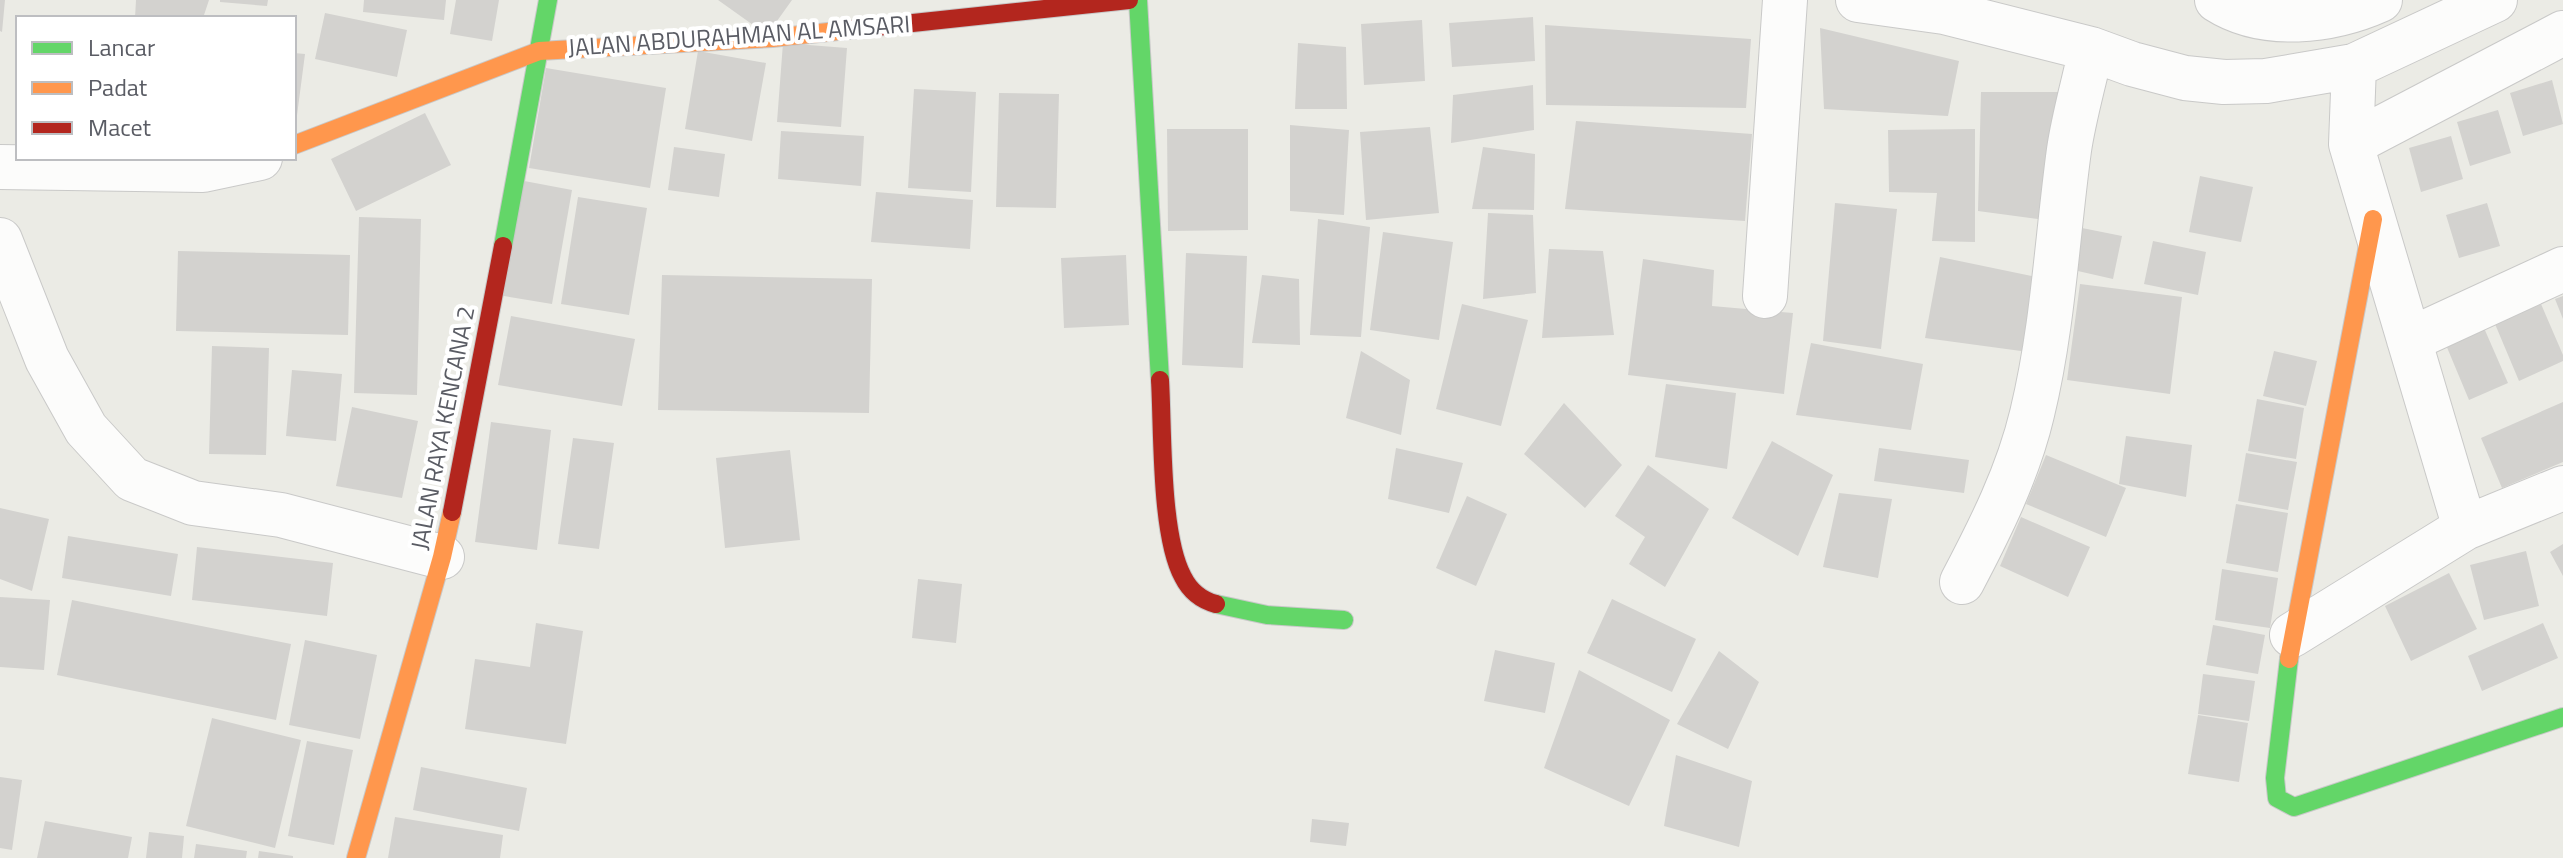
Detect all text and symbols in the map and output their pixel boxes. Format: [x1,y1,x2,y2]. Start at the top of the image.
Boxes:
street label: JALAN ABDURAHMAN AL AMSARI [567,5,911,65]
legend [16,16,296,160]
text: Lancar [88,29,155,65]
text: Padat [88,69,148,105]
text: Macet [88,109,152,145]
street label: JALAN RAYA KENCANA 2 [401,303,483,553]

